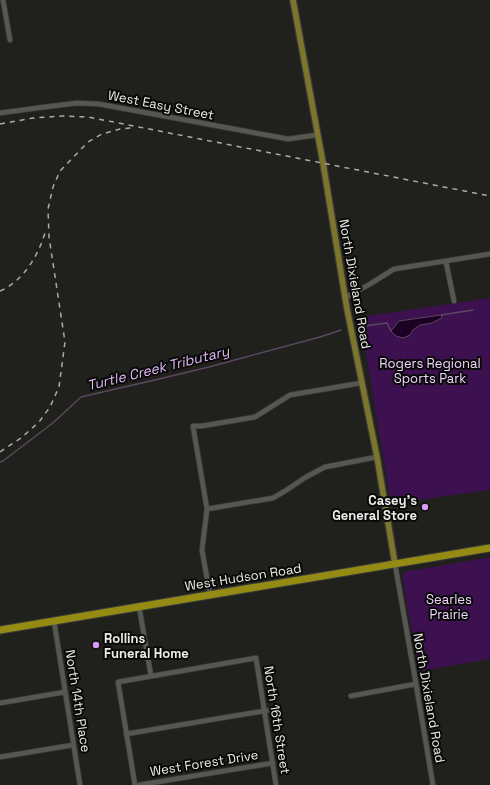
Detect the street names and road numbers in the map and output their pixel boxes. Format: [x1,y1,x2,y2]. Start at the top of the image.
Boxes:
street label: West Easy Street [107,86,215,124]
street label: North Dixieland Road [335,218,375,350]
street label: West Hudson Road [183,559,303,595]
street label: North Dixieland Road [409,632,449,764]
street label: North 14th Place [62,649,94,753]
street label: North 16th Street [260,665,294,775]
street label: West Forest Drive [149,746,259,780]

